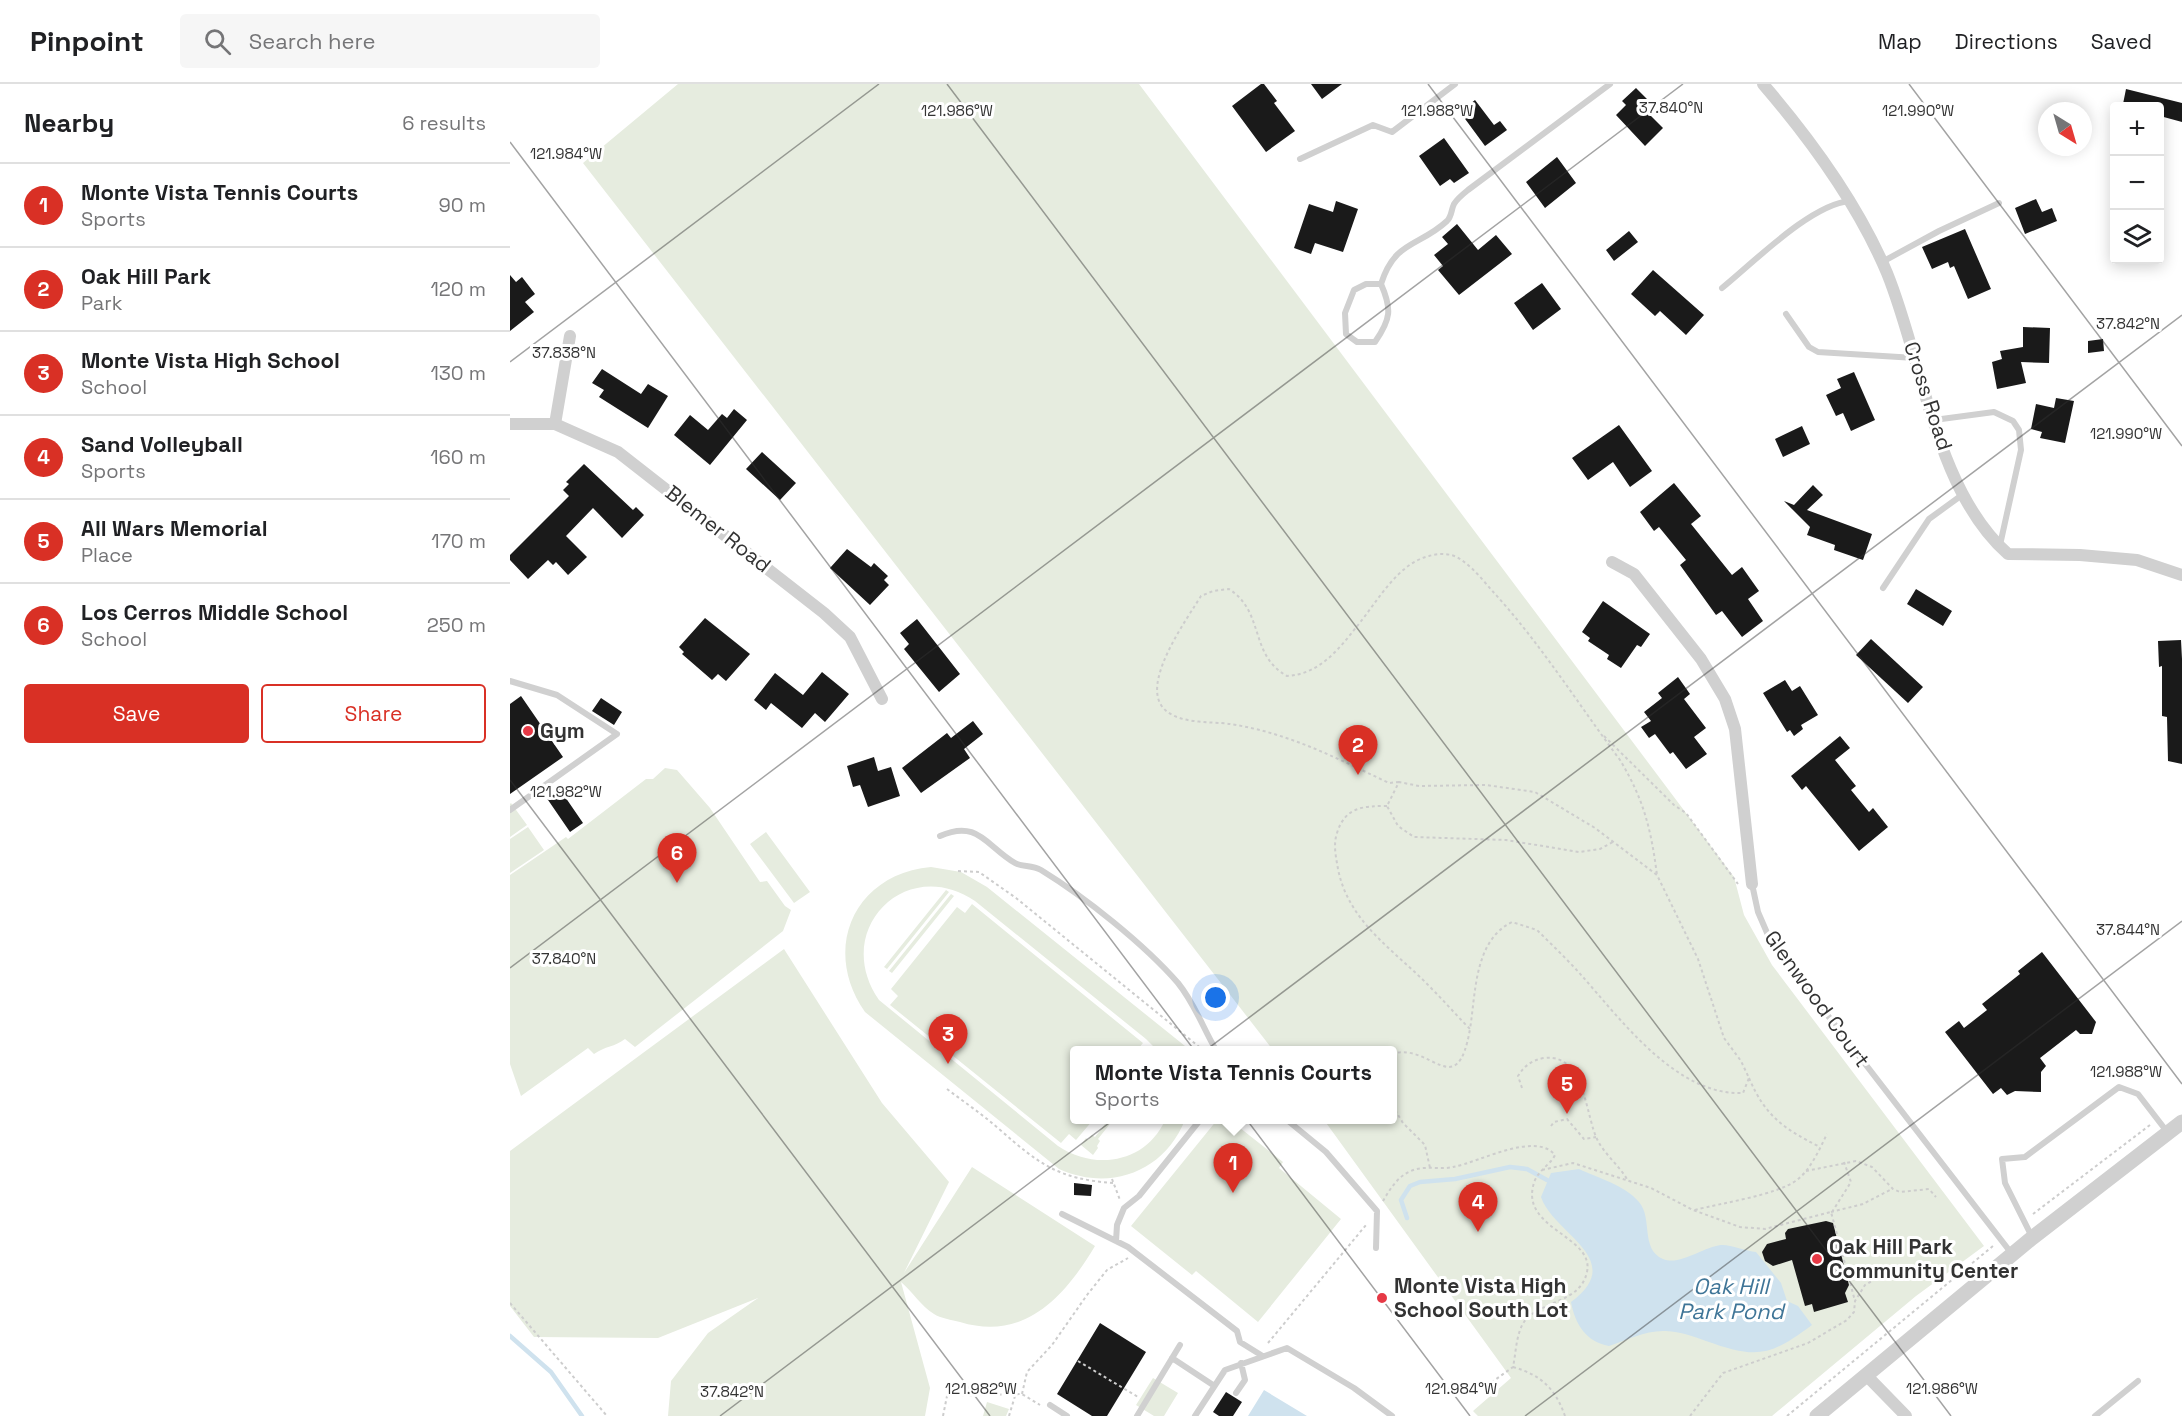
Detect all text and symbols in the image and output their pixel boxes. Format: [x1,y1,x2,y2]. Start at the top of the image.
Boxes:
search box [180,14,600,68]
text: Pinpoint [30,23,144,59]
icon: search [201,25,234,58]
text: Search here [249,27,375,55]
text: Map [1878,28,1922,55]
text: Directions [1955,28,2058,55]
text: Saved [2091,28,2152,55]
text: 37.840°N [1639,98,1703,117]
text: 121.986°W [921,101,993,120]
text: 121.988°W [1401,101,1473,120]
text: 121.990°W [1882,101,1954,120]
north arrow [2038,102,2092,156]
map controls [2110,102,2164,264]
button: + [2110,102,2164,156]
text: Nearby [24,106,114,140]
text: 6 results [402,110,486,136]
text: 121.984°W [530,144,602,163]
button: − [2110,156,2164,210]
text: Monte Vista Tennis Courts [81,178,358,206]
text: 1 [39,192,48,218]
text: 90 m [439,192,486,218]
text: Sports [81,206,146,232]
button: layers [2110,210,2164,264]
text: Oak Hill Park [81,262,211,290]
text: 2 [38,276,49,302]
text: 120 m [430,276,486,302]
text: Park [81,290,123,316]
text: 37.842°N [2096,314,2160,333]
street label: Cross Road [1898,338,1959,454]
text: 37.838°N [532,343,596,362]
text: Monte Vista High School [81,346,340,374]
text: 3 [37,360,50,386]
text: 130 m [430,360,486,386]
text: School [81,374,147,400]
text: 121.990°W [2090,424,2162,443]
text: Sand Volleyball [81,430,243,458]
text: 4 [37,444,50,470]
text: 160 m [430,444,486,470]
text: Sports [81,458,146,484]
street label: Blemer Road [660,479,777,578]
text: All Wars Memorial [81,514,268,542]
text: 5 [38,528,50,554]
text: 170 m [431,528,486,554]
text: Place [81,542,133,568]
text: Los Cerros Middle School [81,598,348,626]
text: 6 [37,612,50,638]
text: 250 m [427,612,486,638]
text: School [81,626,147,652]
button: Save [24,684,249,743]
button: Share [261,684,486,743]
place label: Gym [540,717,585,744]
marker: Gym [521,724,535,738]
pin: 2 [1338,726,1378,775]
text: 121.982°W [530,782,602,801]
pin: 6 [658,834,696,883]
text: 37.844°N [2096,920,2160,939]
street label: Glenwood Court [1759,925,1876,1072]
text: 37.840°N [532,949,596,968]
your location [1201,983,1230,1012]
pin: 3 [928,1014,968,1064]
popup [1070,1046,1397,1124]
text: Monte Vista Tennis Courts [1095,1058,1372,1086]
text: 121.988°W [2090,1062,2162,1081]
pin: 5 [1548,1064,1586,1114]
text: Sports [1095,1086,1160,1112]
pin: 1 [1214,1144,1252,1193]
pin: 4 [1458,1182,1498,1232]
place label: Oak Hill Park Community Center [1829,1233,2018,1284]
marker: Oak Hill Park Community Center [1810,1252,1824,1266]
place label: Monte Vista High School South Lot [1394,1272,1568,1323]
water label: Oak Hill Park Pond [1678,1272,1787,1325]
marker: Monte Vista High School South Lot [1375,1291,1389,1305]
text: 121.982°W [945,1379,1017,1398]
text: 121.984°W [1425,1379,1497,1398]
text: 121.986°W [1906,1379,1978,1398]
text: 37.842°N [700,1382,764,1401]

